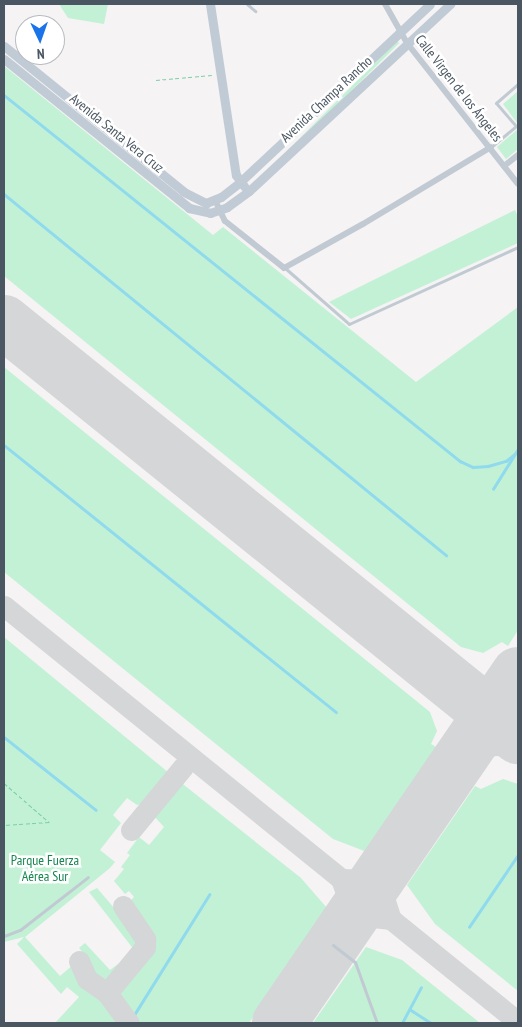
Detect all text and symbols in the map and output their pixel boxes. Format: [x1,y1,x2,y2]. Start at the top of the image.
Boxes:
north arrow [15,15,65,65]
street label: Calle Virgen de los Ángeles [412,31,506,145]
text: N [36,45,45,63]
street label: Avenida Champa Rancho [277,52,375,146]
street label: Avenida Santa Vera Cruz [66,90,168,176]
park label: Parque Fuerza Aérea Sur [11,852,79,884]

